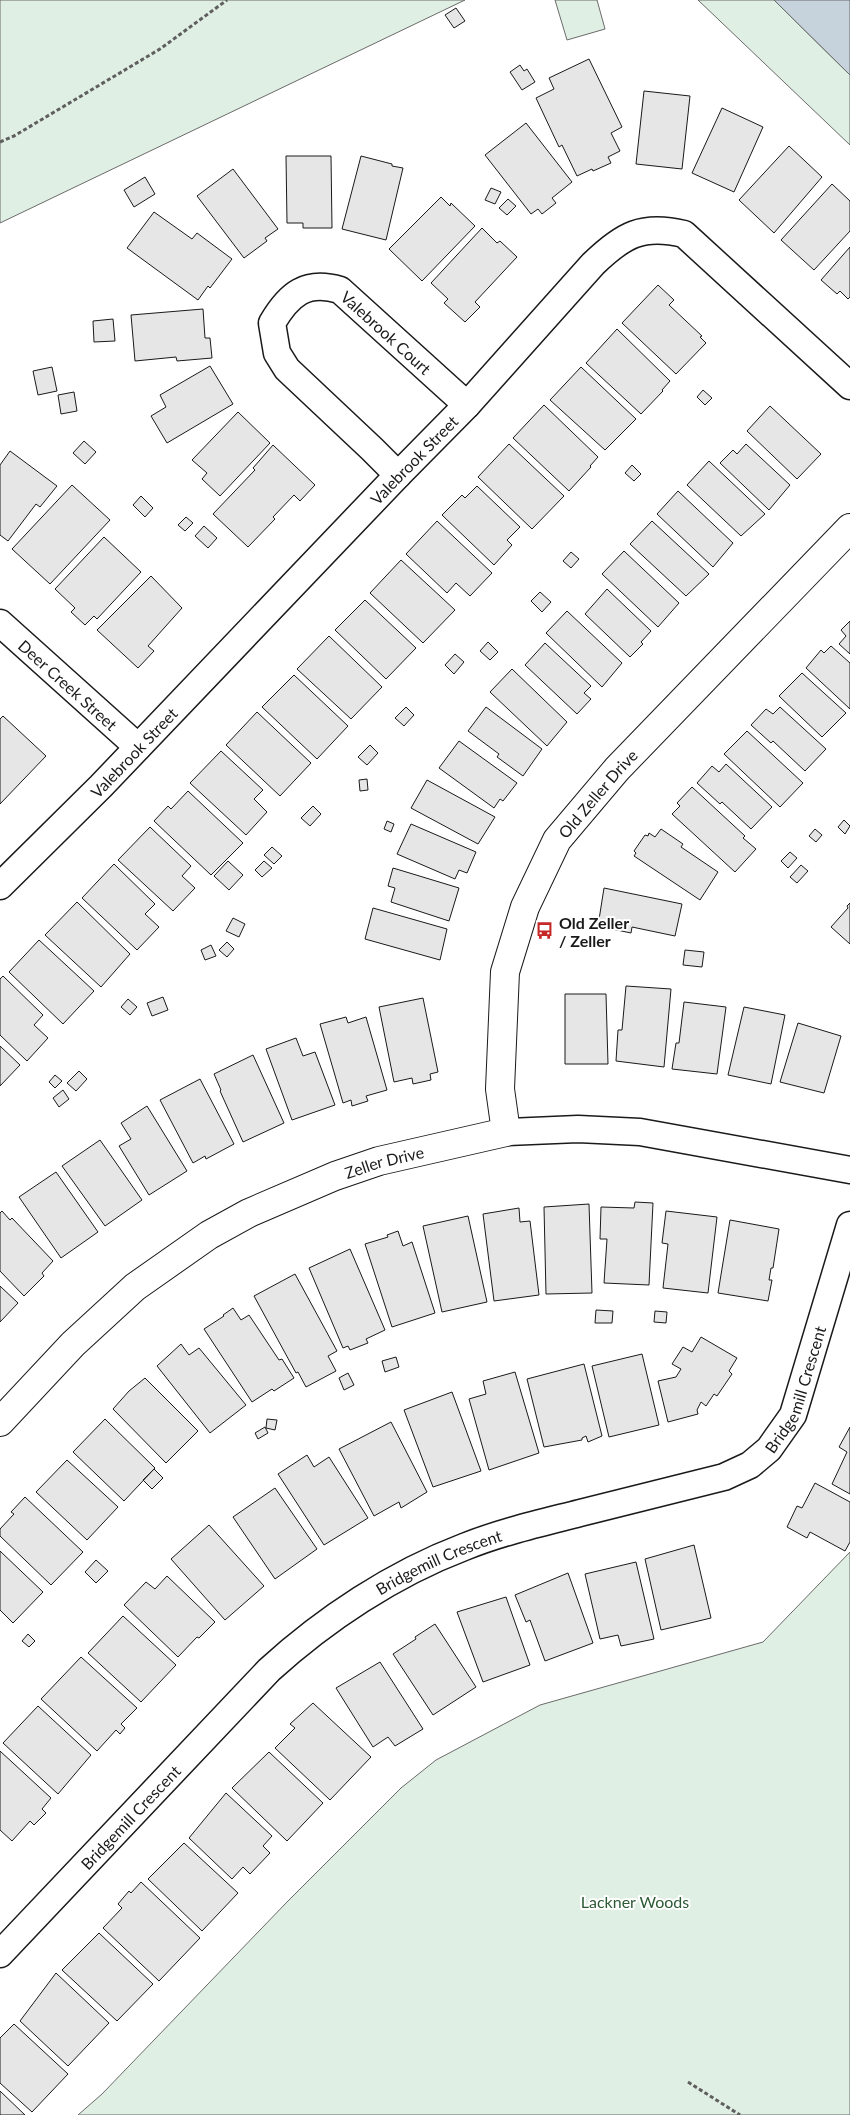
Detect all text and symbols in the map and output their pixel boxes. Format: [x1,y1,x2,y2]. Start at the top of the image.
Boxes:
street label: Valebrook Court [338,286,436,378]
street label: Valebrook Street [366,411,461,508]
street label: Deer Creek Street [15,635,122,734]
street label: Valebrook Street [86,703,181,801]
street label: Old Zeller Drive [554,745,641,841]
place label: Old Zeller / Zeller [559,913,629,950]
bus stop icon: Old Zeller / Zeller [535,921,555,941]
street label: Zeller Drive [342,1142,425,1182]
street label: Bridgemill Crescent [760,1323,829,1456]
street label: Bridgemill Crescent [372,1525,504,1598]
street label: Bridgemill Crescent [76,1761,184,1873]
park label: Lackner Woods [581,1892,689,1911]

